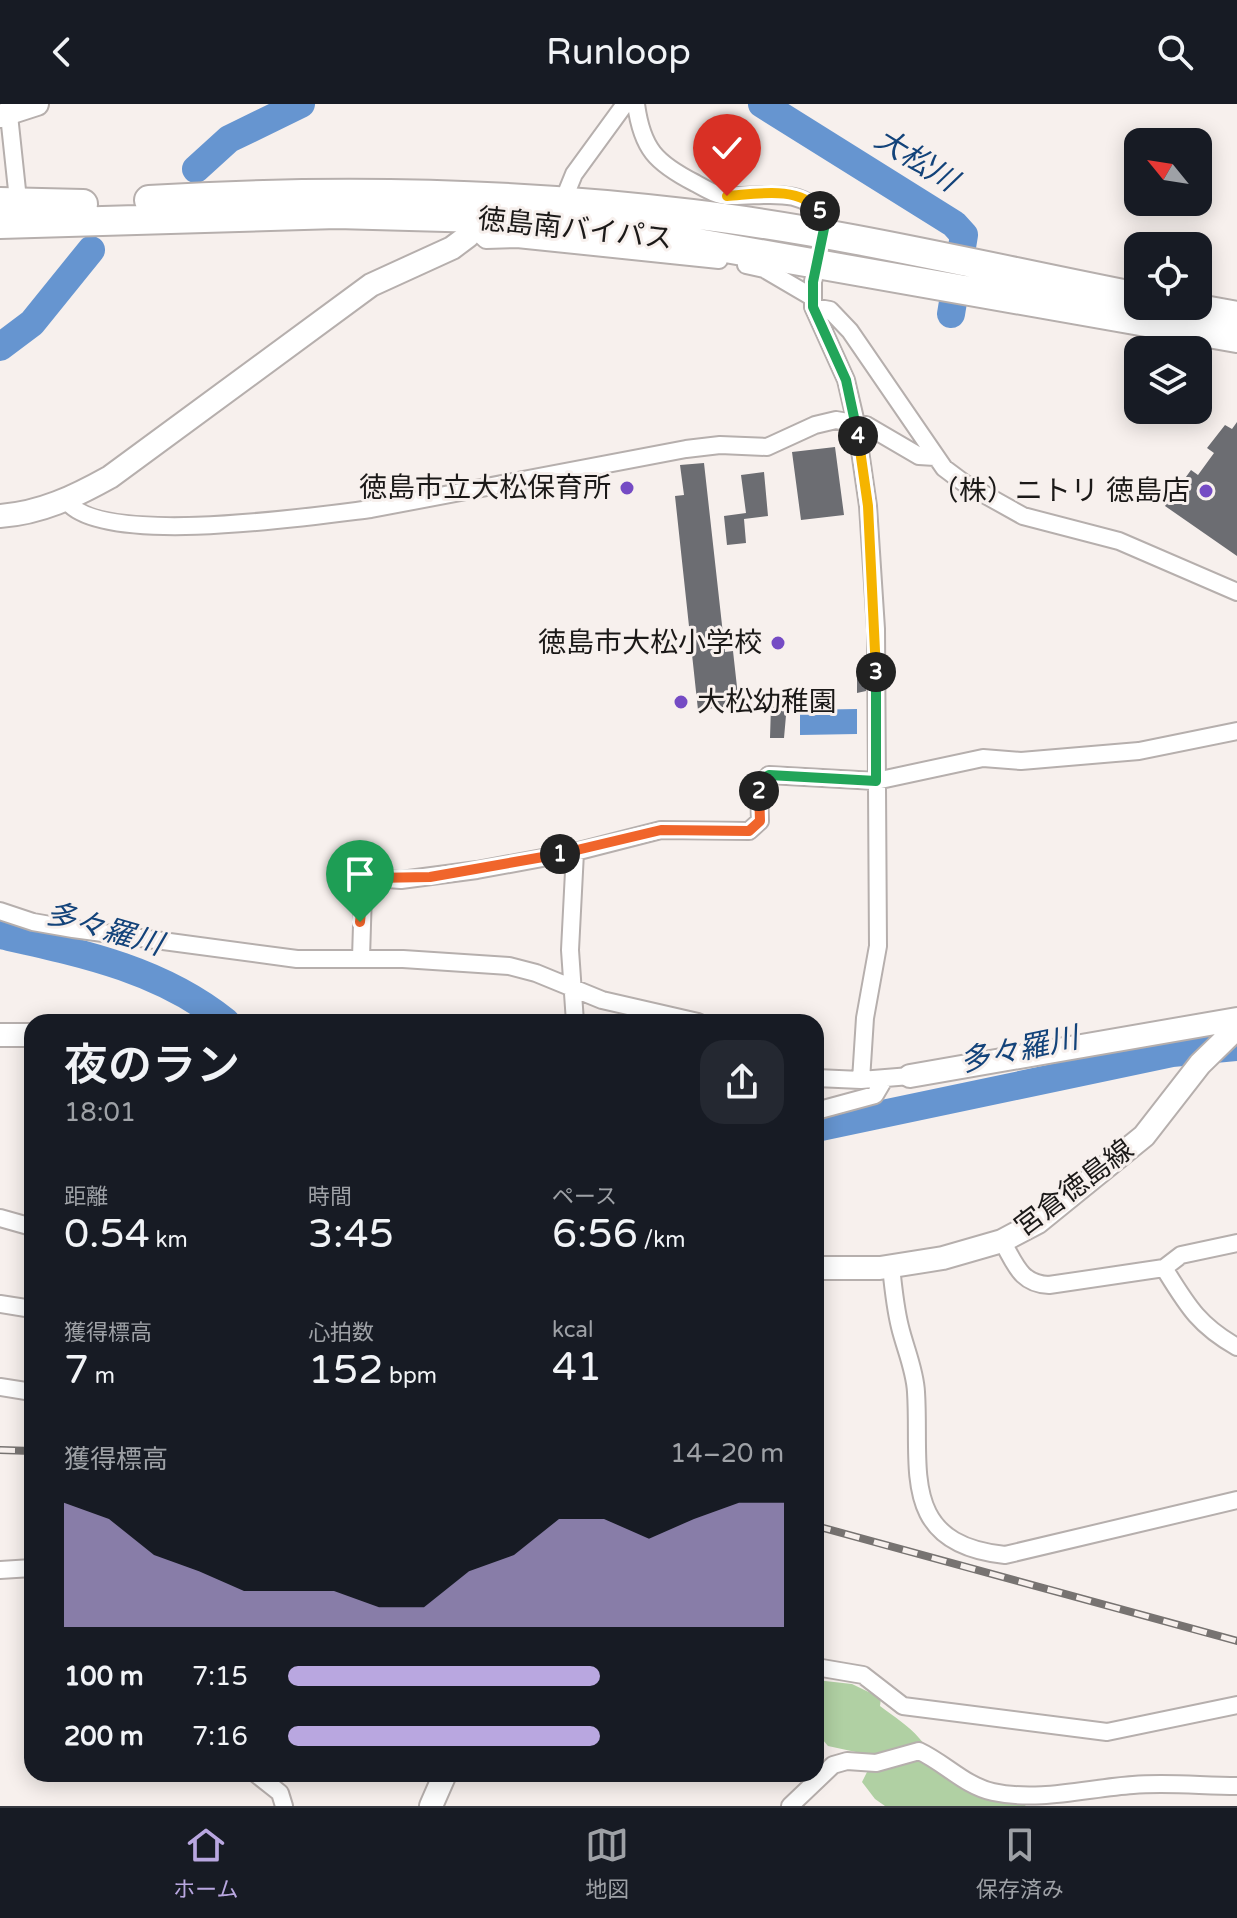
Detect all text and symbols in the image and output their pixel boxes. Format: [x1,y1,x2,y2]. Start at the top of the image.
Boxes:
icon: back [40,30,84,74]
icon: search [1153,30,1197,74]
text: Runloop [546,31,691,74]
pin [693,114,761,196]
water label: 大松川 [868,120,967,201]
icon: check [705,126,749,170]
north arrow [1124,128,1212,216]
map controls [1124,128,1212,424]
pin: 5 [800,191,840,231]
text: 5 [813,198,827,224]
street label: 徳島南バイパス [476,202,674,256]
button: locate [1124,232,1212,320]
button: layers [1124,336,1212,424]
pin: 4 [838,416,878,456]
text: 4 [851,423,865,449]
place label: 徳島市立大松保育所 [359,471,611,505]
place label: （株）ニトリ 徳島店 [931,474,1190,508]
marker: 徳島市立大松保育所 [618,479,636,497]
marker: （株）ニトリ 徳島店 [1197,482,1215,500]
place label: 徳島市大松小学校 [538,626,762,660]
marker: 徳島市大松小学校 [769,634,787,652]
pin: 3 [856,652,896,692]
text: 3 [869,659,883,685]
place label: 大松幼稚園 [697,685,837,719]
marker: 大松幼稚園 [672,693,690,711]
pin: 2 [739,771,779,811]
text: 2 [752,778,766,804]
pin: 1 [540,834,580,874]
pin [326,840,394,922]
text: 1 [553,841,567,867]
icon: arrive [338,852,382,896]
water label: 多々羅川 [41,895,170,964]
water label: 多々羅川 [956,1019,1084,1081]
text: 夜のラン [64,1040,240,1093]
button: share [700,1040,784,1124]
text: 18:01 [64,1097,136,1128]
street label: 宮倉徳島線 [1008,1132,1140,1244]
text: 距離 [64,1184,108,1210]
text: 時間 [308,1184,352,1210]
text: ペース [552,1184,617,1210]
text: 0.54 [64,1210,150,1258]
text: 3:45 [308,1210,394,1258]
text: 6:56 [552,1210,638,1258]
text: km [150,1227,188,1253]
text: /km [638,1227,685,1253]
text: kcal [552,1317,593,1343]
text: 獲得標高 [64,1320,152,1346]
text: 心拍数 [308,1320,374,1346]
text: 41 [552,1343,602,1391]
text: 7 [64,1346,89,1394]
text: 152 [308,1346,383,1394]
text: m [89,1363,115,1389]
text: bpm [383,1363,437,1389]
text: 14–20 m [670,1438,784,1469]
text: 獲得標高 [64,1444,168,1475]
text: 100 m [64,1661,144,1692]
text: 7:15 [192,1661,248,1692]
text: 200 m [64,1721,144,1752]
text: 7:16 [192,1721,248,1752]
tab: ホーム [173,1823,239,1903]
tab: 地図 [585,1823,629,1903]
tab: 保存済み [976,1823,1064,1903]

